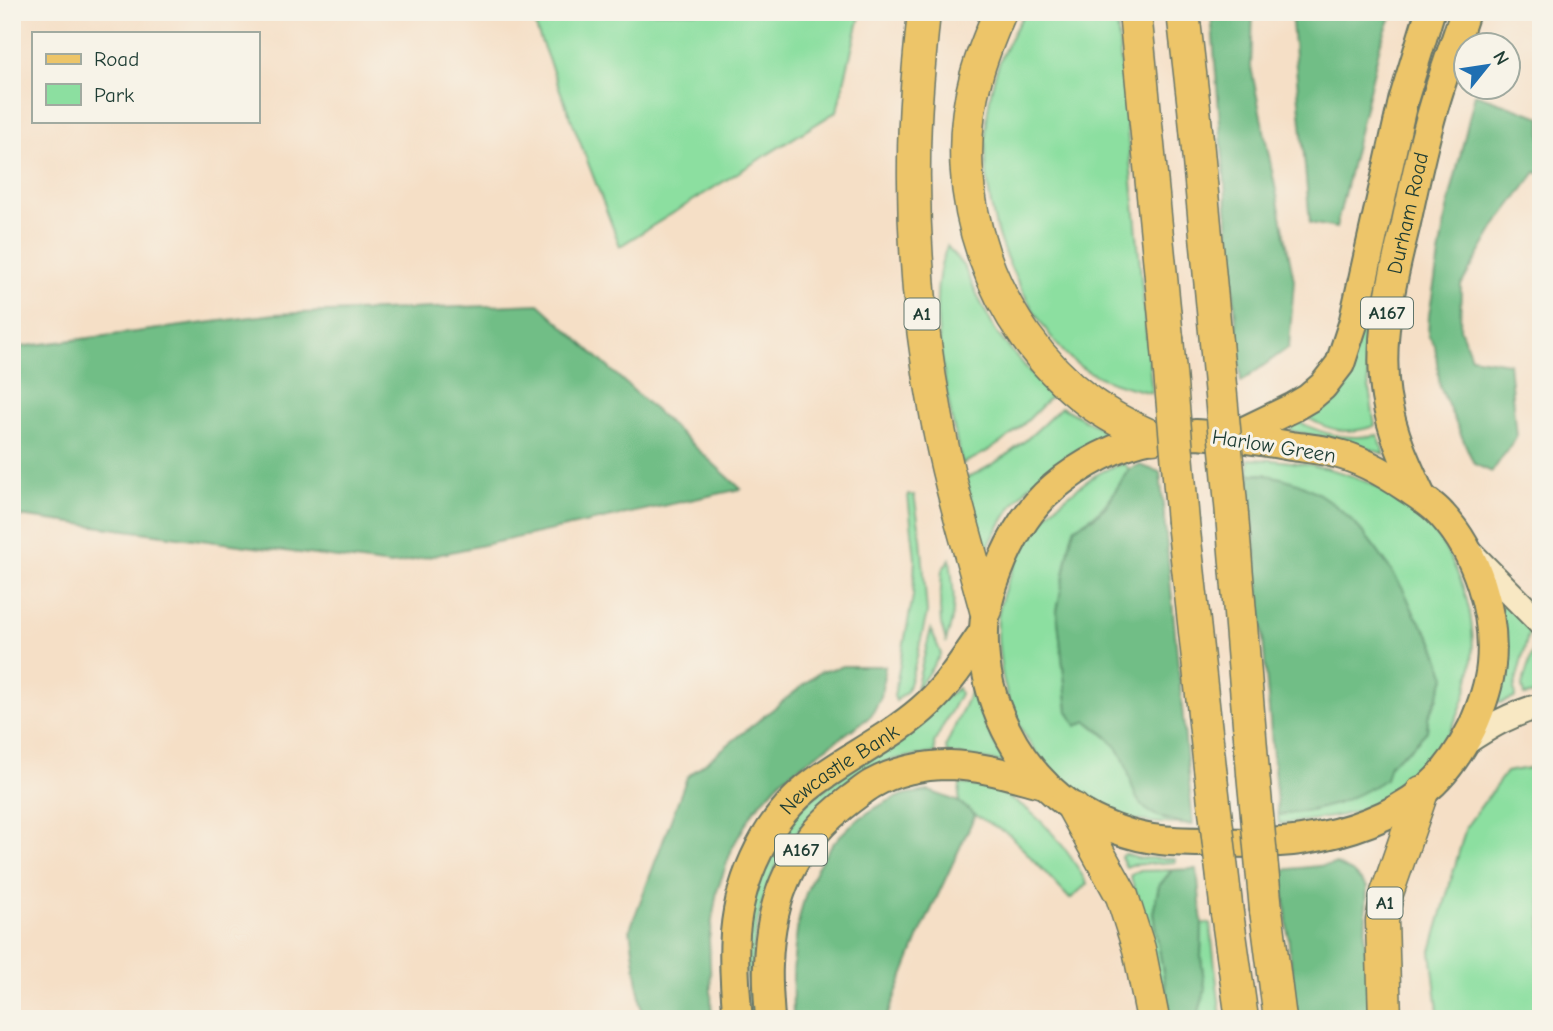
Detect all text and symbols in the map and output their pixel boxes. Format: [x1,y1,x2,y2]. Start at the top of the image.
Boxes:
legend [32,32,259,122]
north arrow [1452,32,1522,102]
text: Road [94,47,139,71]
text: N [1488,47,1513,69]
text: Park [94,83,134,107]
street label: Durham Road [1382,150,1433,276]
road number: A1 [904,298,940,330]
road number: A167 [1361,298,1413,328]
street label: Harlow Green [1210,424,1338,468]
street label: Newcastle Bank [775,719,903,819]
road number: A167 [775,834,827,866]
road number: A1 [1368,888,1402,918]

